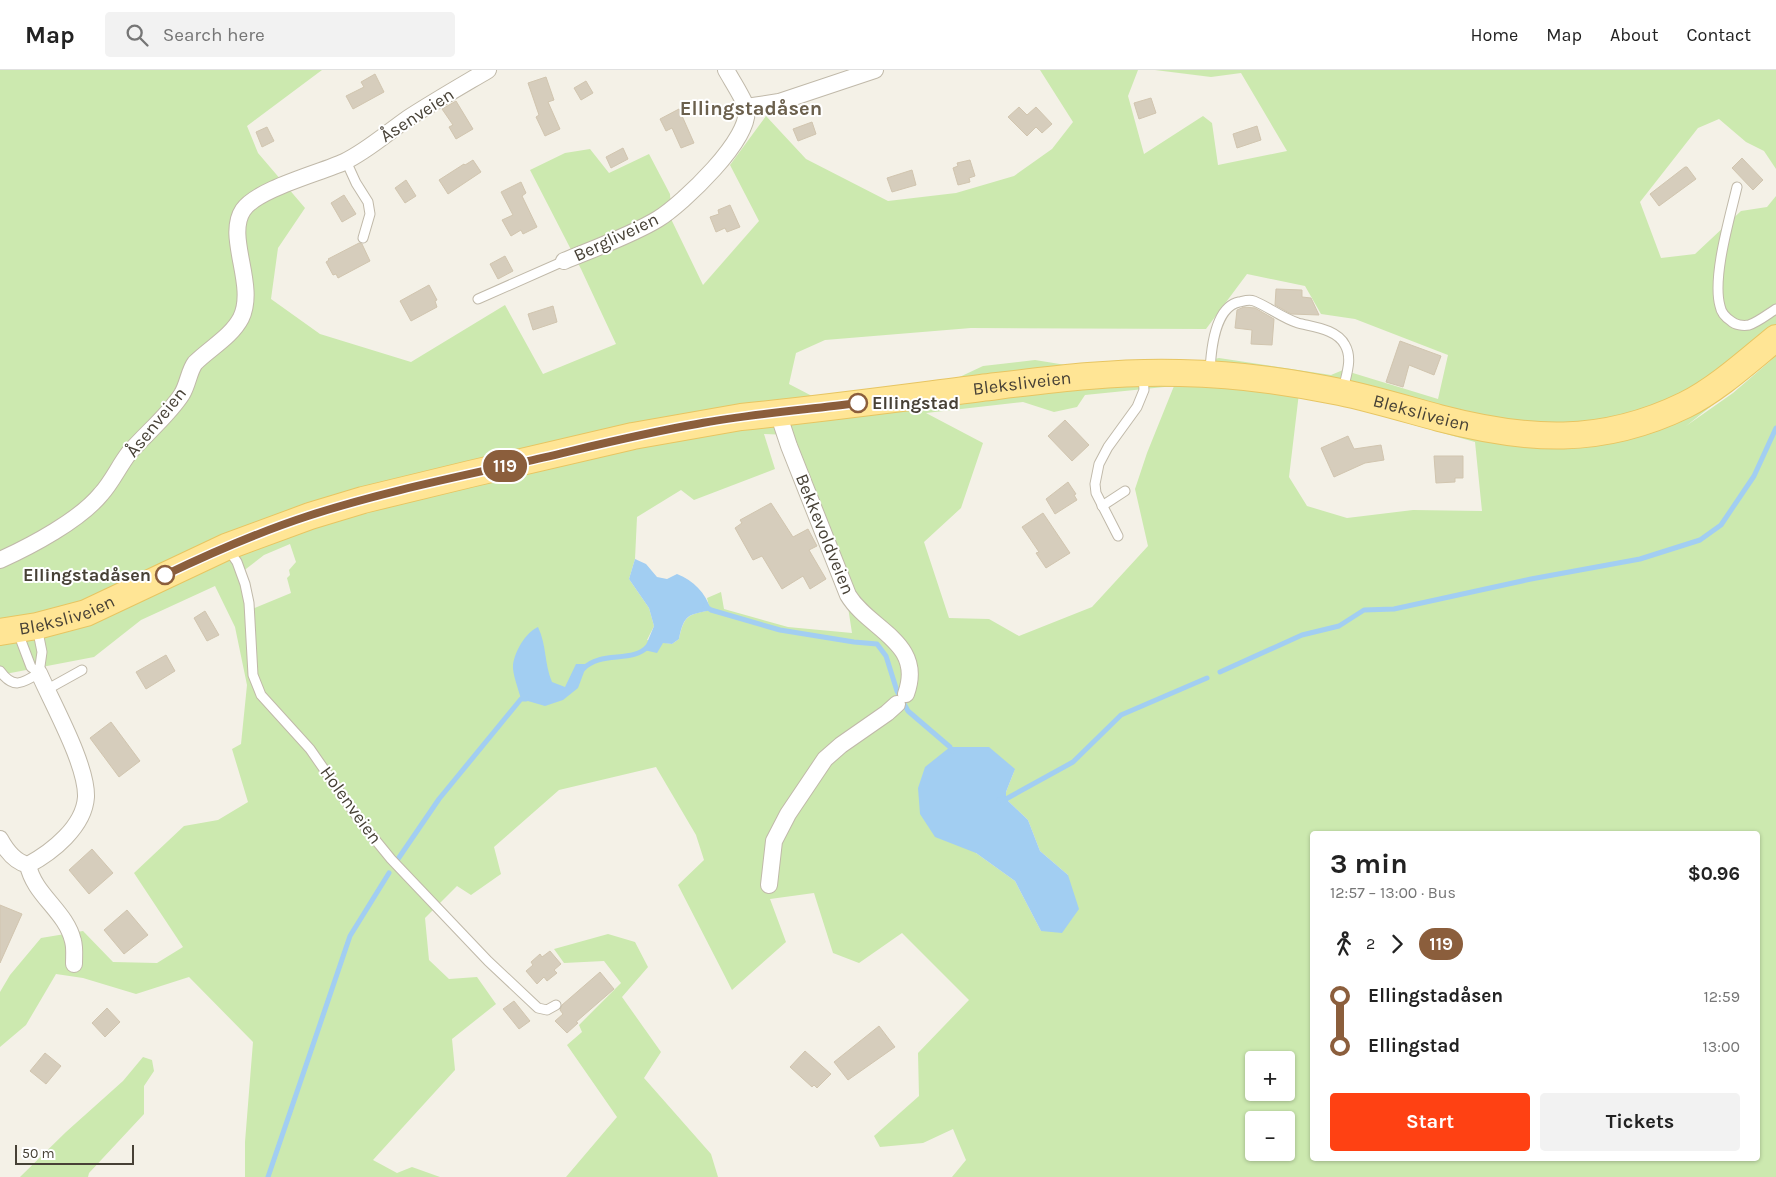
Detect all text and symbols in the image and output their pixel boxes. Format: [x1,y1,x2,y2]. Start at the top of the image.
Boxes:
search box [105,12,455,57]
text: Map [25,21,75,49]
icon: search [123,21,151,49]
text: Search here [163,24,265,46]
text: Home [1470,24,1518,46]
text: Map [1546,24,1582,46]
text: About [1610,24,1659,46]
text: Contact [1687,24,1751,46]
street label: Åsenveien [376,83,458,147]
district label: Ellingstadåsen [680,97,822,120]
street label: Bergliveien [570,208,662,266]
street label: Bleksliveien [971,367,1072,400]
street label: Åsenveien [121,383,191,461]
street label: Bleksliveien [1371,389,1472,436]
place label: Ellingstad [872,392,959,414]
marker: Ellingstad [848,393,868,413]
line badge: 119 [476,450,534,482]
text: 119 [493,455,517,477]
street label: Bekkevoldveien [791,470,859,598]
place label: Ellingstadåsen [23,564,151,586]
marker: Ellingstadåsen [155,565,175,585]
street label: Bleksliveien [17,590,118,640]
street label: Holenveien [315,762,387,848]
text: 3 min [1330,847,1408,880]
text: $0.96 [1688,863,1740,885]
text: 12:57 – 13:00 · Bus [1330,883,1456,902]
icon: walk [1330,930,1358,958]
icon: forward [1383,930,1411,958]
text: 119 [1429,933,1453,955]
text: 2 [1366,934,1375,953]
text: Ellingstadåsen [1368,985,1503,1007]
text: 12:59 [1703,987,1740,1006]
text: Ellingstad [1368,1035,1460,1057]
text: 13:00 [1703,1037,1740,1056]
map controls [1245,1051,1295,1161]
button: + [1245,1051,1295,1101]
button: Start [1330,1093,1530,1151]
button: Tickets [1540,1093,1740,1151]
button: − [1245,1111,1295,1161]
scale bar [15,1142,134,1165]
text: 50 m [22,1145,55,1162]

